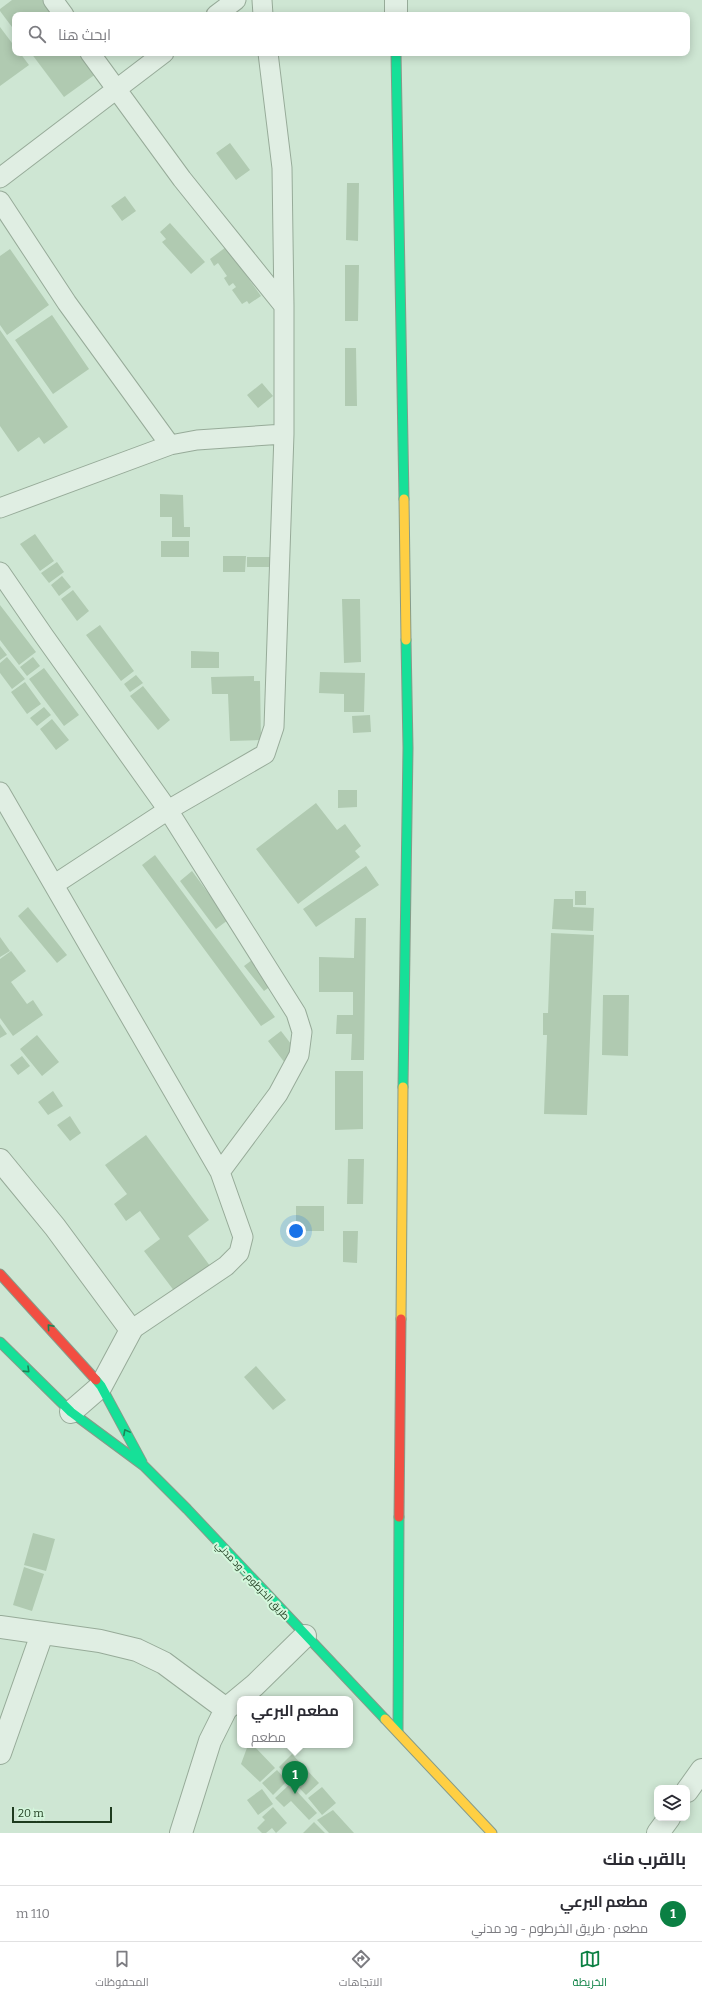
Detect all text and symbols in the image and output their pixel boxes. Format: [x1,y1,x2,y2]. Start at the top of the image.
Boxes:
search box [12,12,690,56]
icon: search [26,23,48,45]
text: ابحث هنا [58,26,111,44]
your location [286,1221,306,1241]
one-way arrow [47,1325,54,1332]
one-way arrow [22,1365,30,1373]
one-way arrow [123,1429,130,1436]
street label: طريق الخرطوم - ود مدني [212,1539,292,1623]
popup [237,1696,353,1748]
text: مطعم البرعي [251,1702,339,1720]
text: مطعم [251,1730,286,1745]
pin: 1 [282,1761,308,1794]
map controls [654,1785,690,1821]
button: layers [654,1785,690,1821]
scale bar [12,1805,112,1824]
text: 20 m [18,1807,44,1820]
text: بالقرب منك [603,1849,686,1870]
text: مطعم البرعي [560,1893,648,1911]
text: 110 m [16,1906,50,1921]
text: 1 [670,1906,676,1921]
text: مطعم · طريق الخرطوم - ود مدني [471,1921,648,1936]
tab: المحفوظات [95,1948,149,1992]
tab: الاتجاهات [339,1948,382,1992]
tab: الخريطة [573,1948,607,1992]

